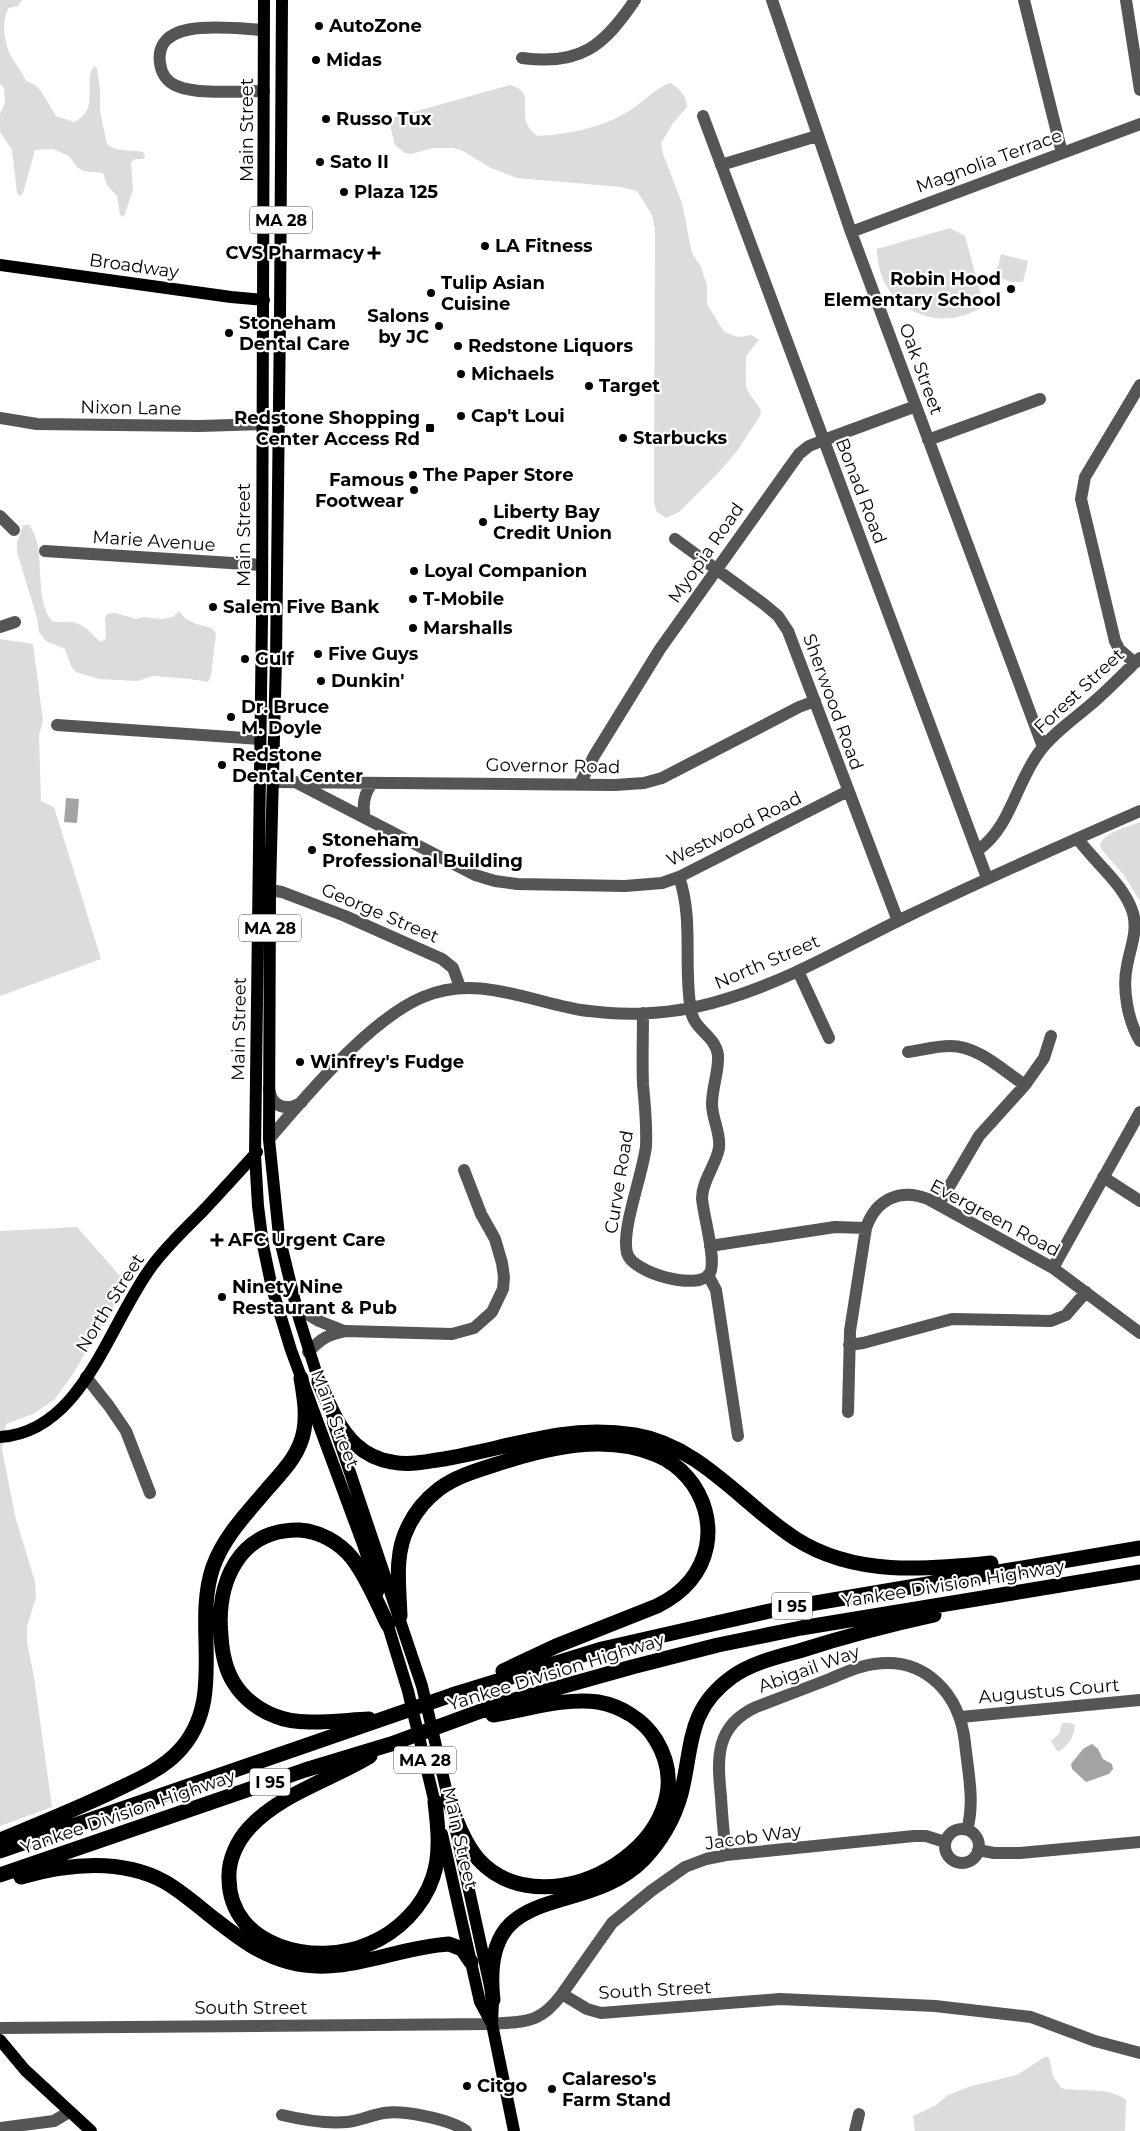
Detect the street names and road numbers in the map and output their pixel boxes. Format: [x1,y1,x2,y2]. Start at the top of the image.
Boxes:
street label: Main Street [236,78,258,182]
street label: Magnolia Terrace [913,124,1065,198]
road number: MA 28 [250,206,312,234]
street label: Broadway [88,249,180,283]
street label: Oak Street [894,320,948,418]
street label: Nixon Lane [80,396,182,420]
street label: Bonad Road [831,435,891,547]
street label: Main Street [233,483,255,587]
street label: Myopia Road [663,499,749,607]
street label: Marie Avenue [92,526,216,556]
street label: Sherwood Road [798,631,868,773]
street label: Forest Street [1029,644,1129,738]
street label: Governor Road [485,754,621,778]
street label: Westwood Road [663,787,805,871]
street label: George Street [318,878,442,948]
road number: MA 28 [239,914,301,941]
street label: North Street [711,930,823,994]
street label: Main Street [227,977,251,1081]
street label: Curve Road [600,1129,638,1235]
street label: Evergreen Road [926,1174,1064,1262]
street label: North Street [71,1250,149,1356]
street label: Main Street [306,1367,364,1471]
street label: Yankee Division Highway [840,1555,1066,1612]
road number: I 95 [772,1592,812,1620]
street label: Yankee Division Highway [445,1628,667,1715]
street label: Abigail Way [755,1640,863,1698]
street label: Augustus Court [978,1674,1120,1708]
road number: MA 28 [394,1746,456,1774]
street label: Yankee Division Highway [18,1765,238,1859]
road number: I 95 [250,1768,290,1795]
street label: Main Street [438,1785,482,1891]
street label: Jacob Way [703,1819,803,1855]
street label: South Street [598,1976,712,2004]
street label: South Street [194,1997,308,2019]

